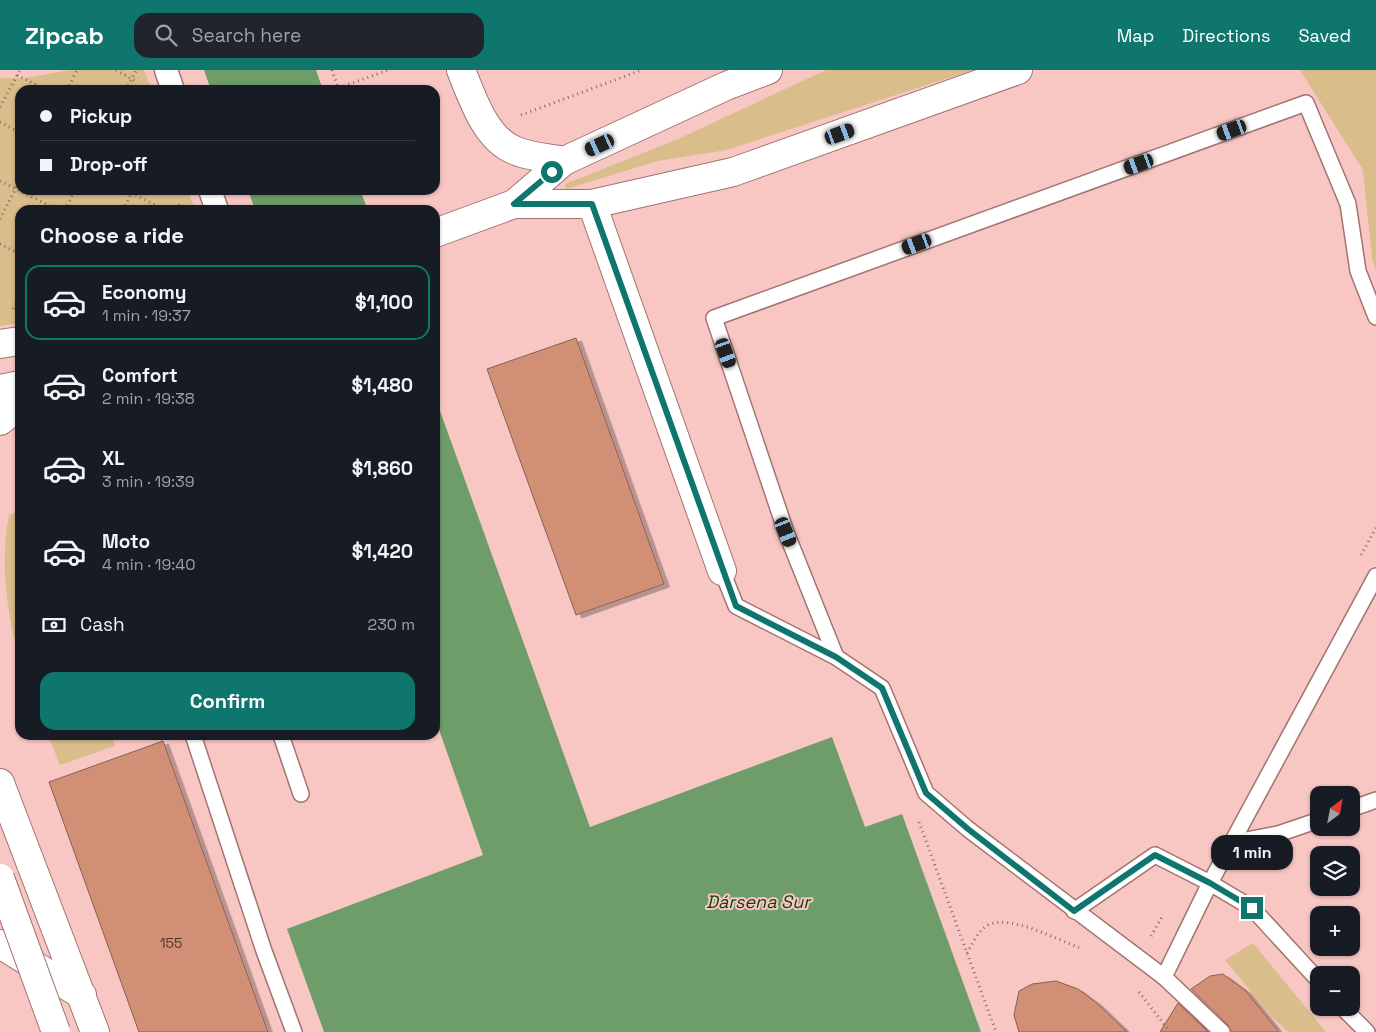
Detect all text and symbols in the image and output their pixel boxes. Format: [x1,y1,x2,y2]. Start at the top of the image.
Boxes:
search box [134,13,484,58]
text: Zipcab [25,20,104,51]
icon: search [152,21,180,49]
text: Search here [192,23,301,48]
text: Map [1117,24,1154,47]
text: Directions [1182,24,1271,47]
text: Saved [1299,24,1351,47]
text: Pickup [70,104,132,129]
car [1215,118,1248,142]
car [823,122,856,146]
car [583,132,616,158]
text: Drop-off [70,152,148,177]
car [1122,152,1155,176]
route start [541,161,563,183]
text: Choose a ride [40,221,184,249]
car [900,232,933,256]
icon: car [42,280,87,325]
text: Economy [102,280,186,305]
text: $1,100 [355,290,413,315]
text: 1 min · 19:37 [102,305,191,326]
car [713,336,738,370]
icon: car [42,363,87,408]
text: Comfort [102,363,178,388]
text: $1,480 [352,373,413,398]
text: 2 min · 19:38 [102,388,195,409]
icon: car [42,446,87,491]
text: XL [102,446,125,471]
text: $1,860 [352,456,413,481]
text: 3 min · 19:39 [102,471,194,492]
car [773,515,798,549]
icon: car [42,529,87,574]
text: Moto [102,529,150,554]
text: $1,420 [352,539,413,564]
text: 4 min · 19:40 [102,554,196,575]
icon: cash [40,611,68,639]
text: Cash [80,612,125,637]
text: 230 m [368,614,415,635]
button: Confirm [40,672,415,730]
north arrow [1310,786,1360,836]
map controls [1310,786,1360,1016]
callout: 1 min [1211,836,1293,870]
text: 1 min [1232,842,1272,863]
button: layers [1310,846,1360,896]
water label: Dársena Sur [706,890,812,913]
route end [1241,897,1263,919]
button: + [1310,906,1360,956]
house number: 155 [160,934,182,952]
button: − [1310,966,1360,1016]

